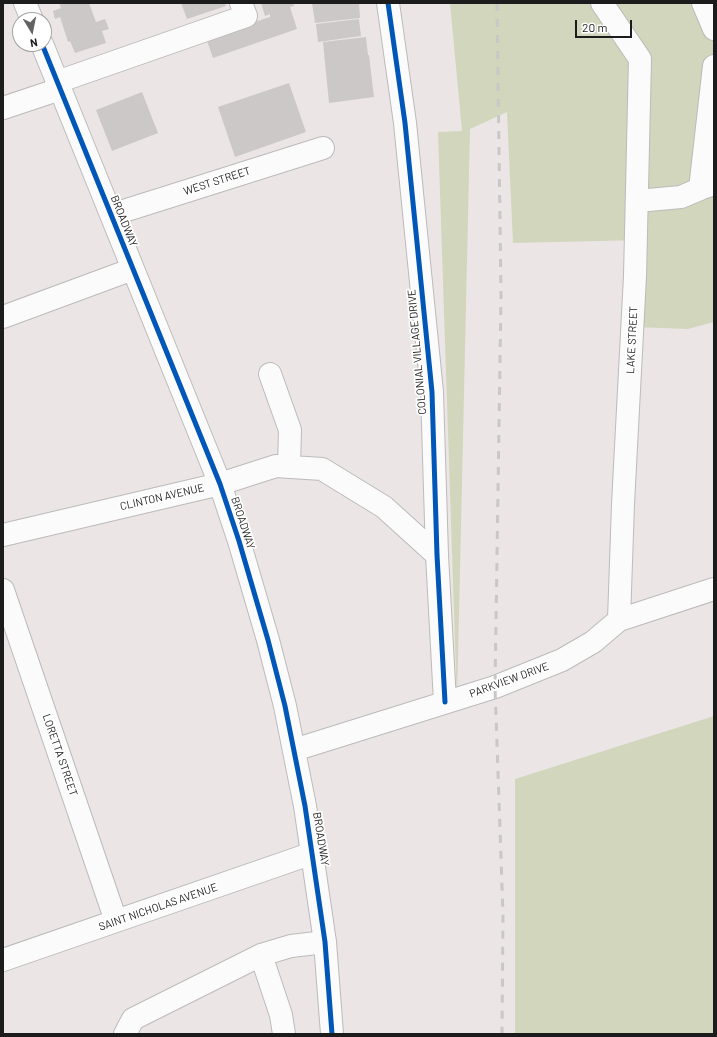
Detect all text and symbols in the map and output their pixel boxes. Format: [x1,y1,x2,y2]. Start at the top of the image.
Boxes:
north arrow [12,12,52,52]
scale bar [577,12,634,38]
text: 20 m [582,20,608,34]
text: N [29,36,39,50]
street label: WEST STREET [182,164,252,198]
street label: BROADWAY [108,193,140,249]
street label: COLONIAL VILLAGE DRIVE [405,289,429,415]
street label: LAKE STREET [624,306,640,374]
street label: CLINTON AVENUE [119,481,205,513]
street label: BROADWAY [228,495,258,551]
street label: PARKVIEW DRIVE [467,659,551,701]
street label: LORETTA STREET [40,712,80,798]
street label: BROADWAY [310,811,332,867]
street label: SAINT NICHOLAS AVENUE [97,880,219,934]

